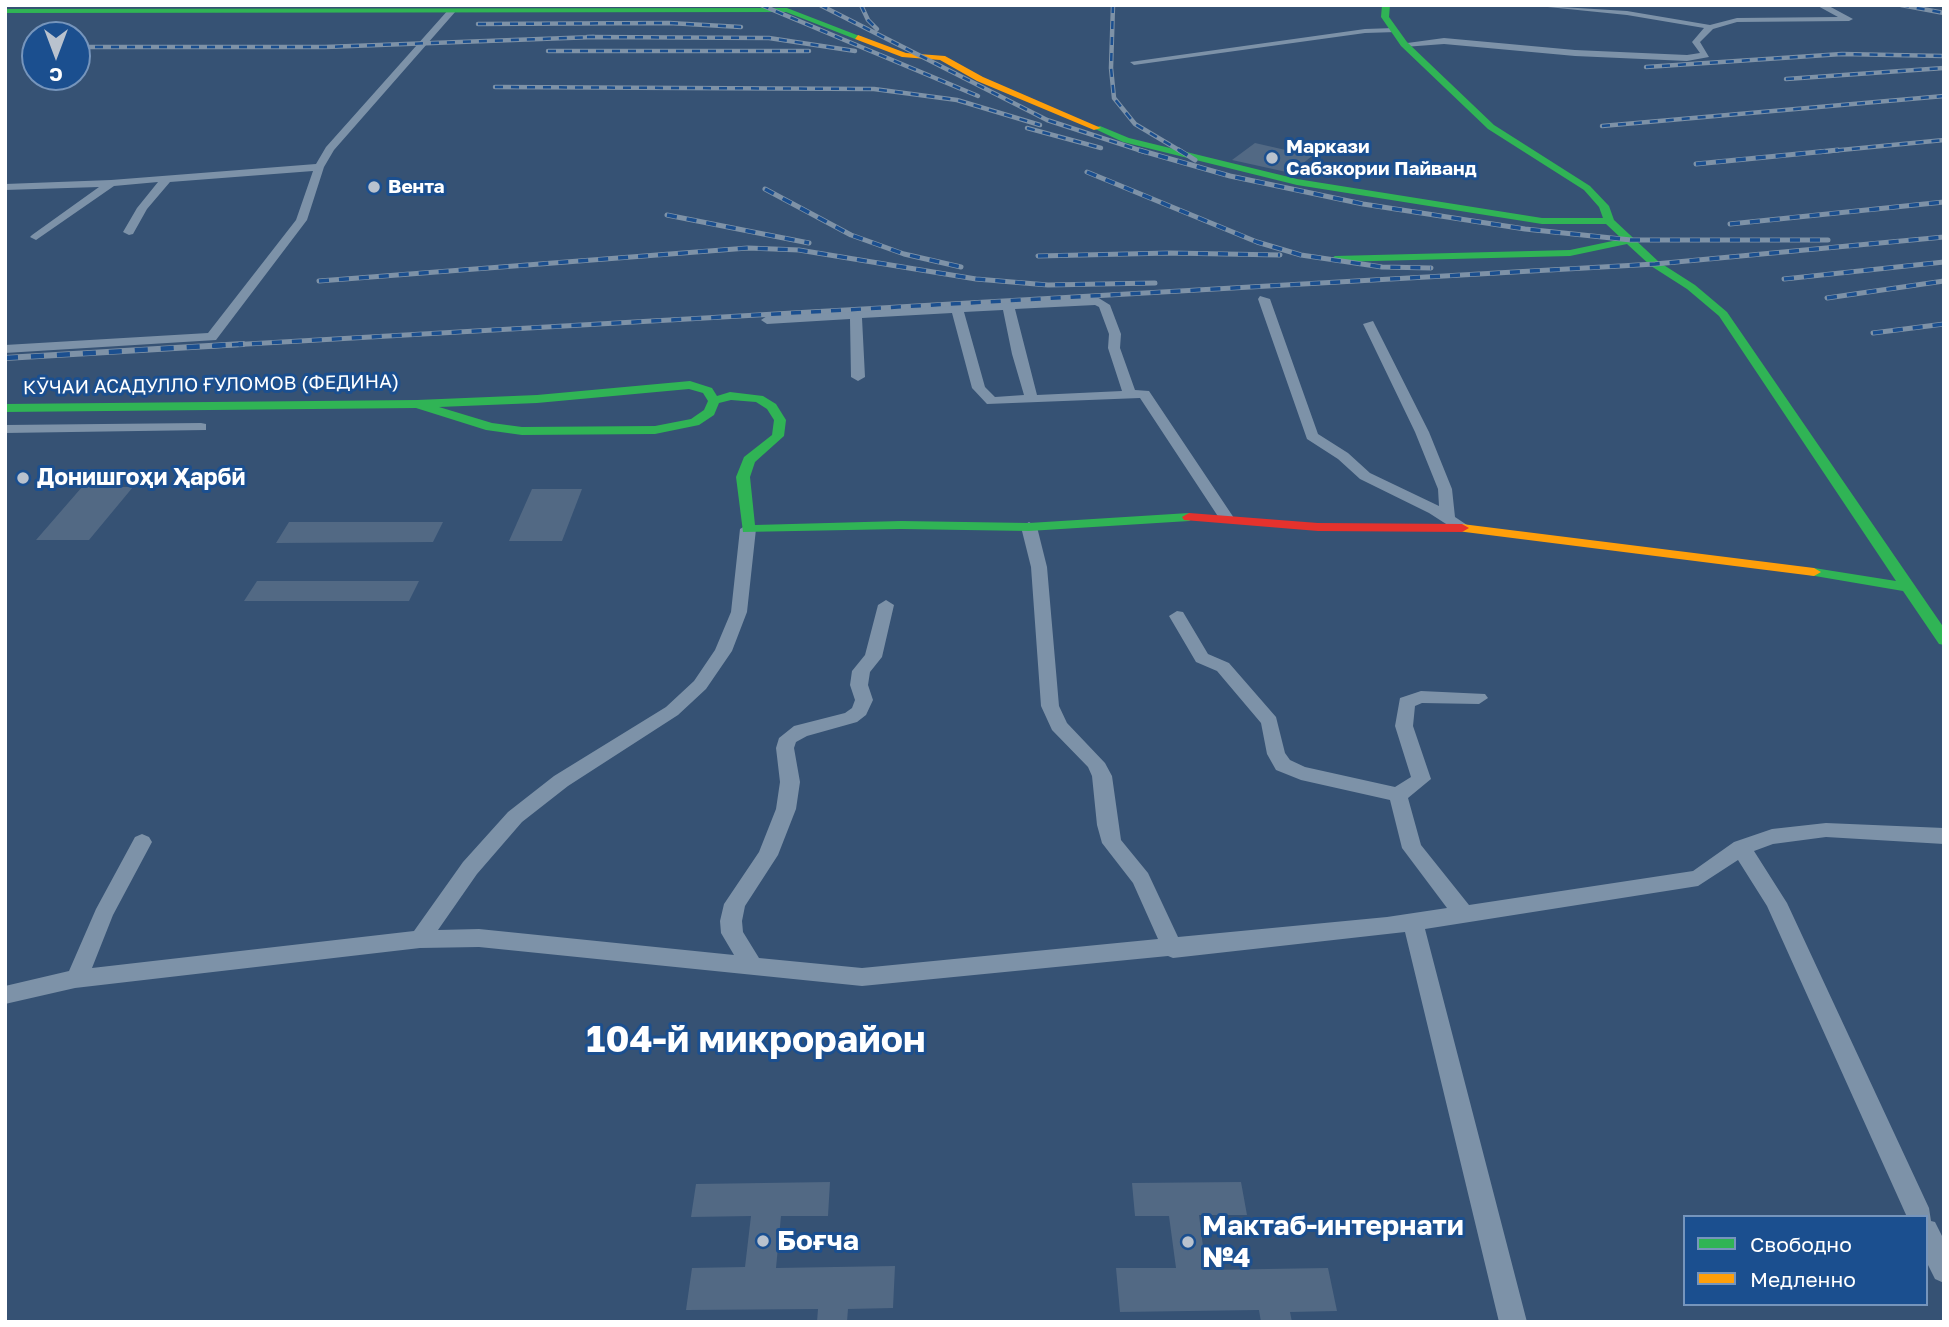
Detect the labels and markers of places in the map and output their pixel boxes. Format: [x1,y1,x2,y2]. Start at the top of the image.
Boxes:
place label: Маркази Сабзкории Пайванд [1286,136,1477,180]
marker: Маркази Сабзкории Пайванд [1264,150,1280,166]
place label: Вента [388,176,445,198]
marker: Вента [366,179,382,195]
place label: Донишгоҳи Ҳарбӣ [37,464,245,492]
marker: Донишгоҳи Ҳарбӣ [15,470,31,486]
place label: Мактаб-интернати №4 [1202,1209,1464,1275]
place label: Боғча [777,1224,859,1258]
marker: Боғча [755,1233,771,1249]
marker: Мактаб-интернати №4 [1180,1234,1196,1250]

